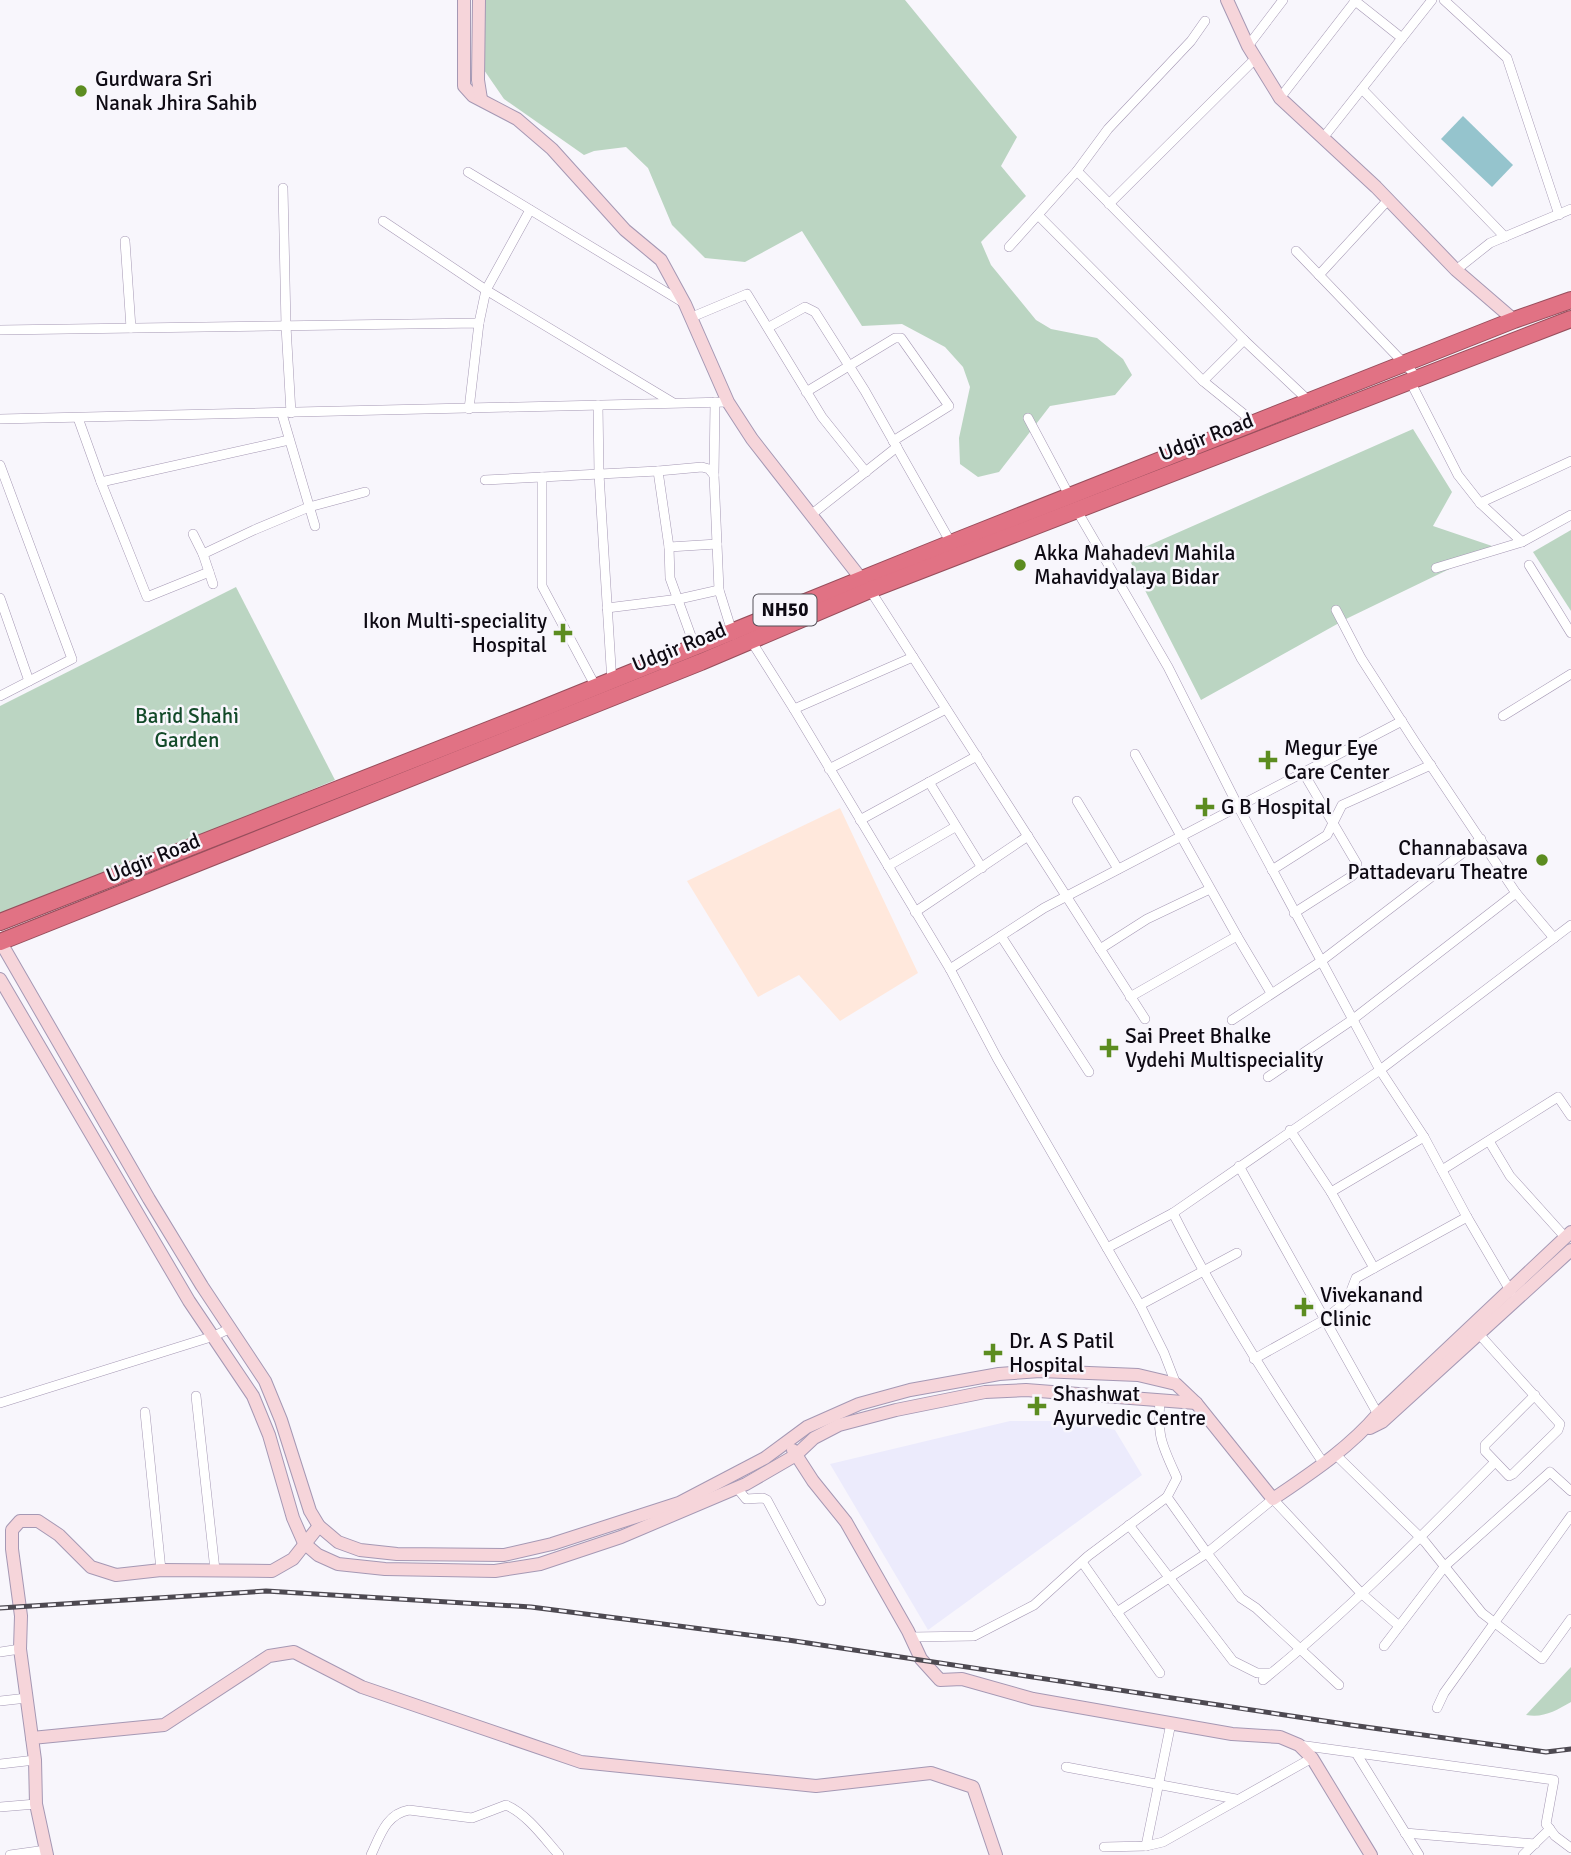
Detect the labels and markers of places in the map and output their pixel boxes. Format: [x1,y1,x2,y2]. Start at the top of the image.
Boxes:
place label: Gurdwara Sri Nanak Jhira Sahib [95,66,257,116]
marker: Gurdwara Sri Nanak Jhira Sahib [73,83,89,99]
place label: Akka Mahadevi Mahila Mahavidyalaya Bidar [1034,540,1235,590]
marker: Akka Mahadevi Mahila Mahavidyalaya Bidar [1012,557,1028,573]
place label: Ikon Multi-speciality Hospital [363,608,547,658]
marker: Ikon Multi-speciality Hospital [553,623,573,643]
place label: Megur Eye Care Center [1284,735,1390,785]
marker: Megur Eye Care Center [1258,750,1278,770]
place label: G B Hospital [1221,794,1332,820]
marker: G B Hospital [1195,797,1215,817]
place label: Channabasava Pattadevaru Theatre [1348,835,1528,885]
marker: Channabasava Pattadevaru Theatre [1534,852,1550,868]
place label: Sai Preet Bhalke Vydehi Multispeciality [1125,1023,1324,1073]
marker: Sai Preet Bhalke Vydehi Multispeciality [1099,1038,1119,1058]
place label: Vivekanand Clinic [1320,1282,1423,1332]
marker: Vivekanand Clinic [1294,1297,1314,1317]
place label: Dr. A S Patil Hospital [1009,1328,1114,1378]
marker: Dr. A S Patil Hospital [983,1343,1003,1363]
place label: Shashwat Ayurvedic Centre [1053,1381,1206,1431]
marker: Shashwat Ayurvedic Centre [1027,1396,1047,1416]

